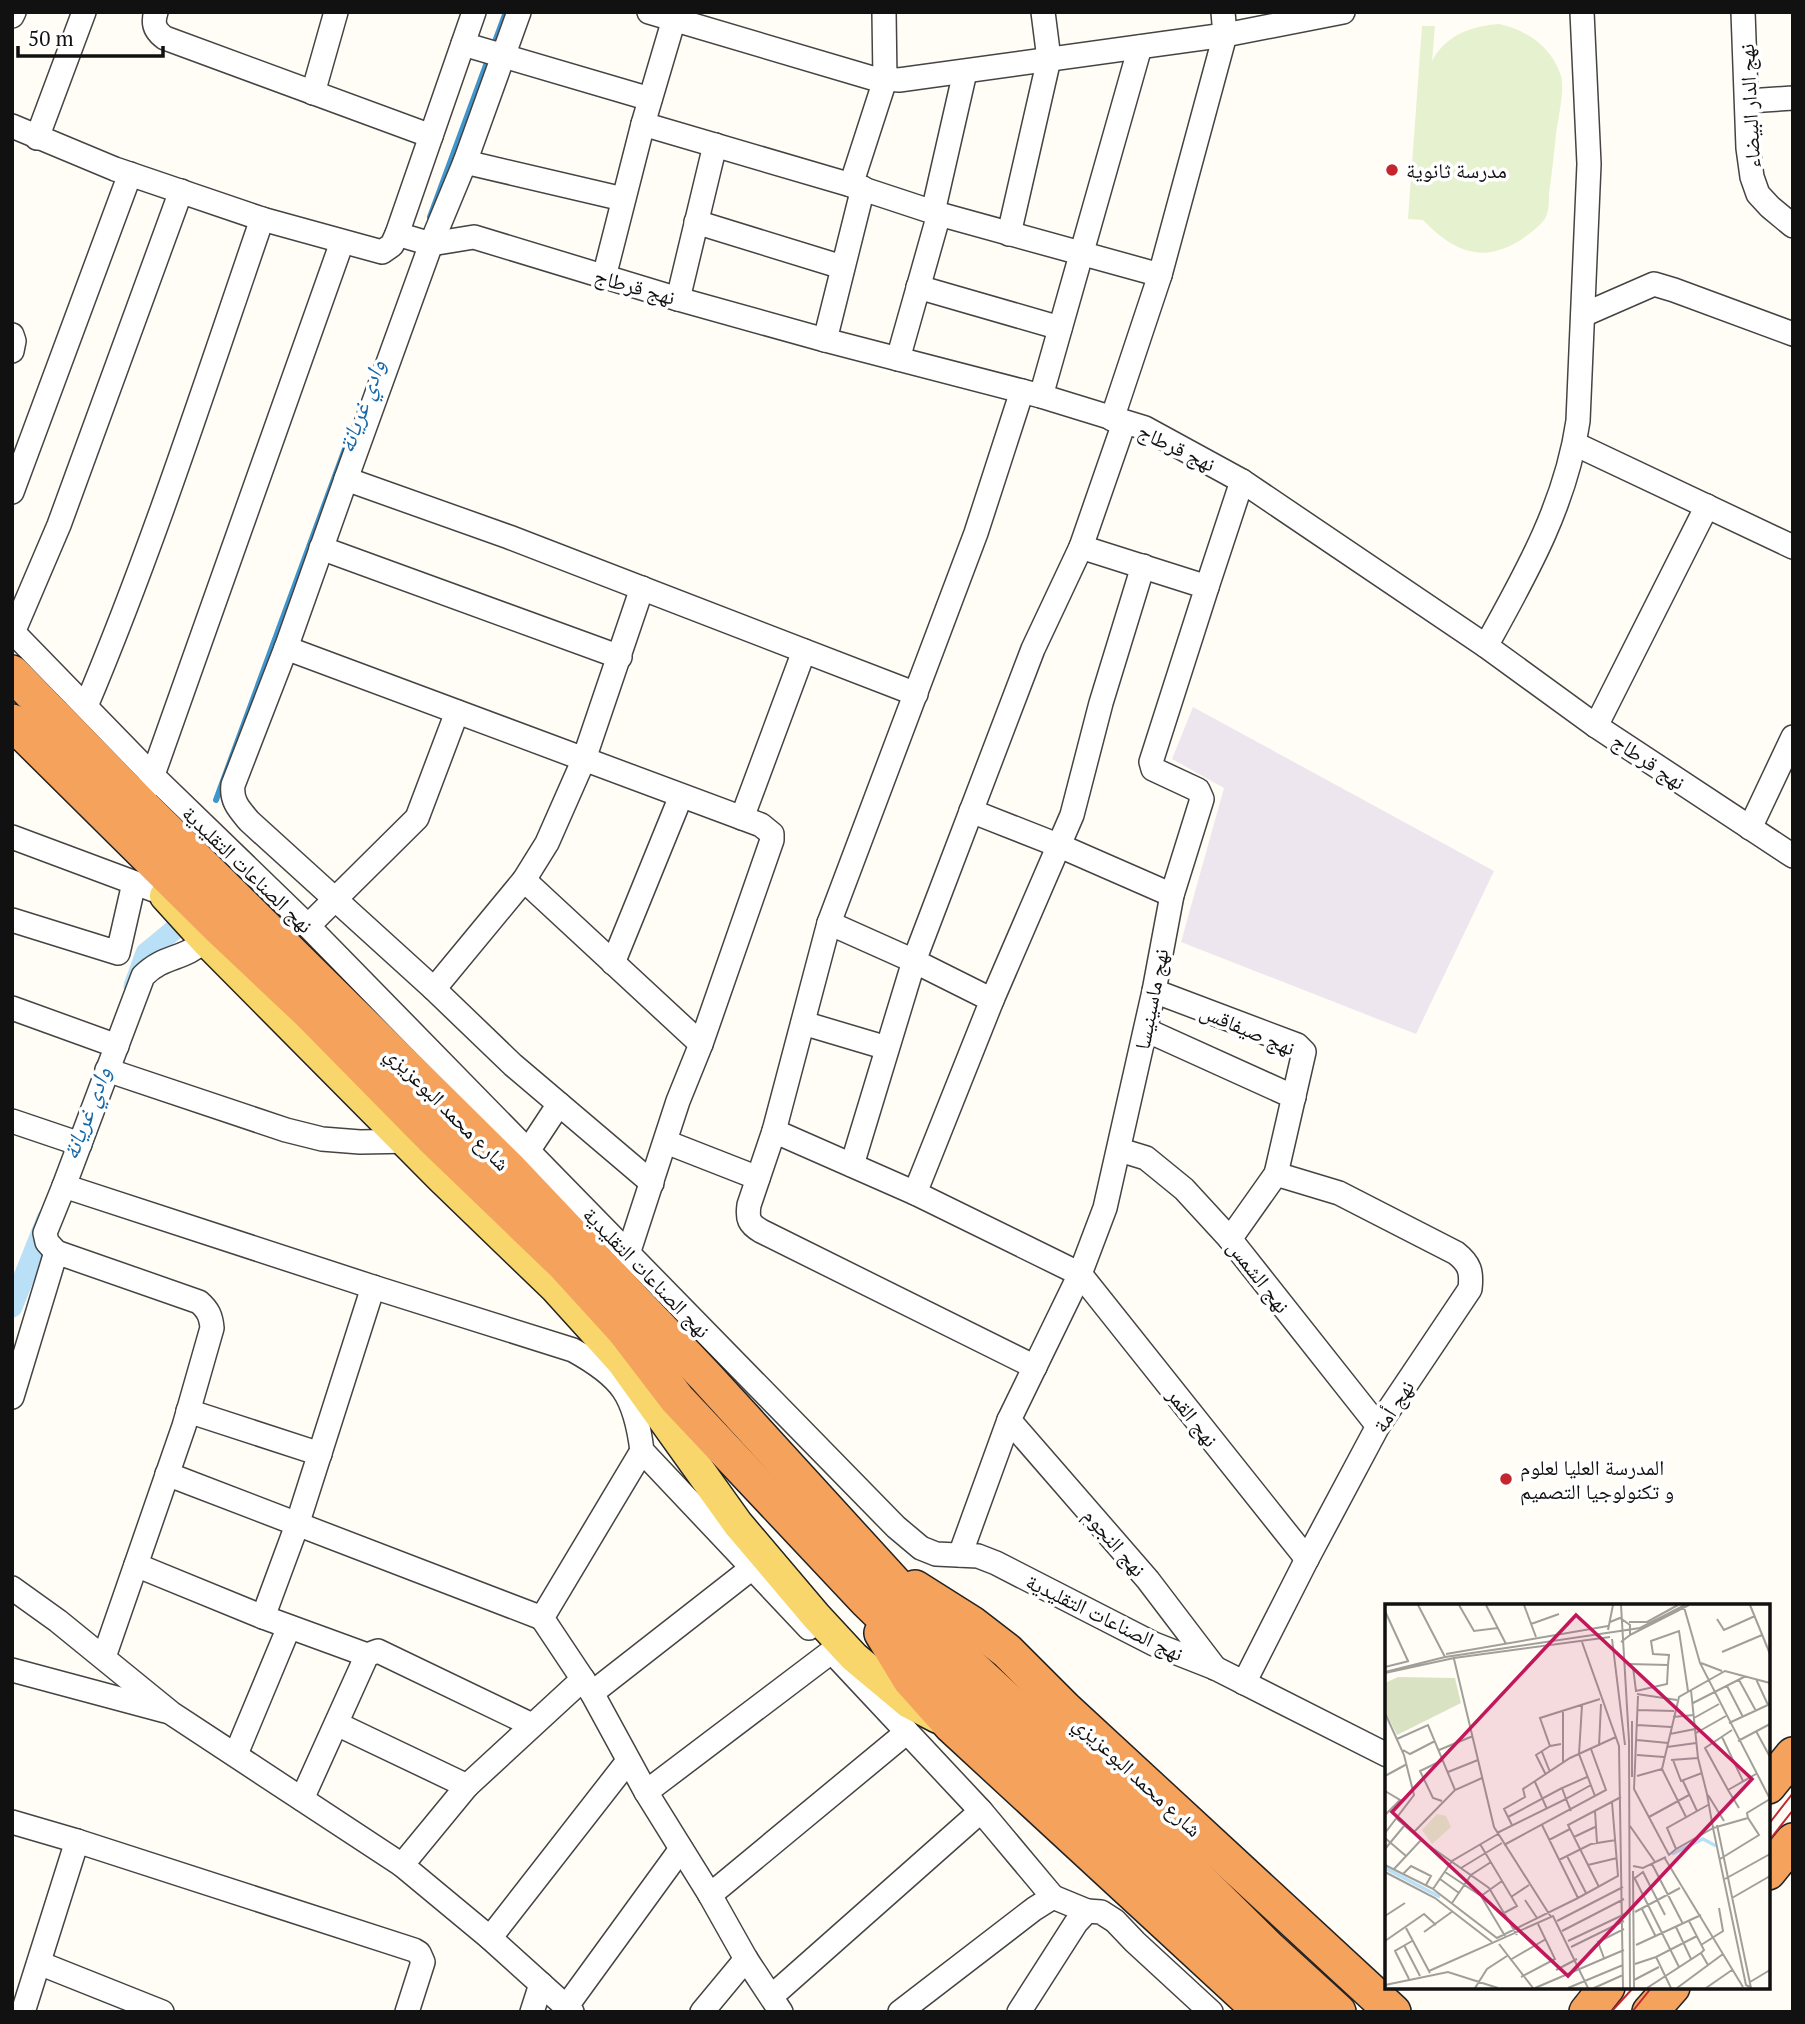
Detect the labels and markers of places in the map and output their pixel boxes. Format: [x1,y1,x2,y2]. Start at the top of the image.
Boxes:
place label: مدرسة ثانوية [1406,156,1507,184]
marker: مدرسة ثانوية [1384,162,1400,178]
place label: المدرسة العليا لعلوم و تكنولوجيا التصميم [1520,1453,1674,1506]
marker: المدرسة العليا لعلوم و تكنولوجيا التصميم [1498,1471,1514,1487]

